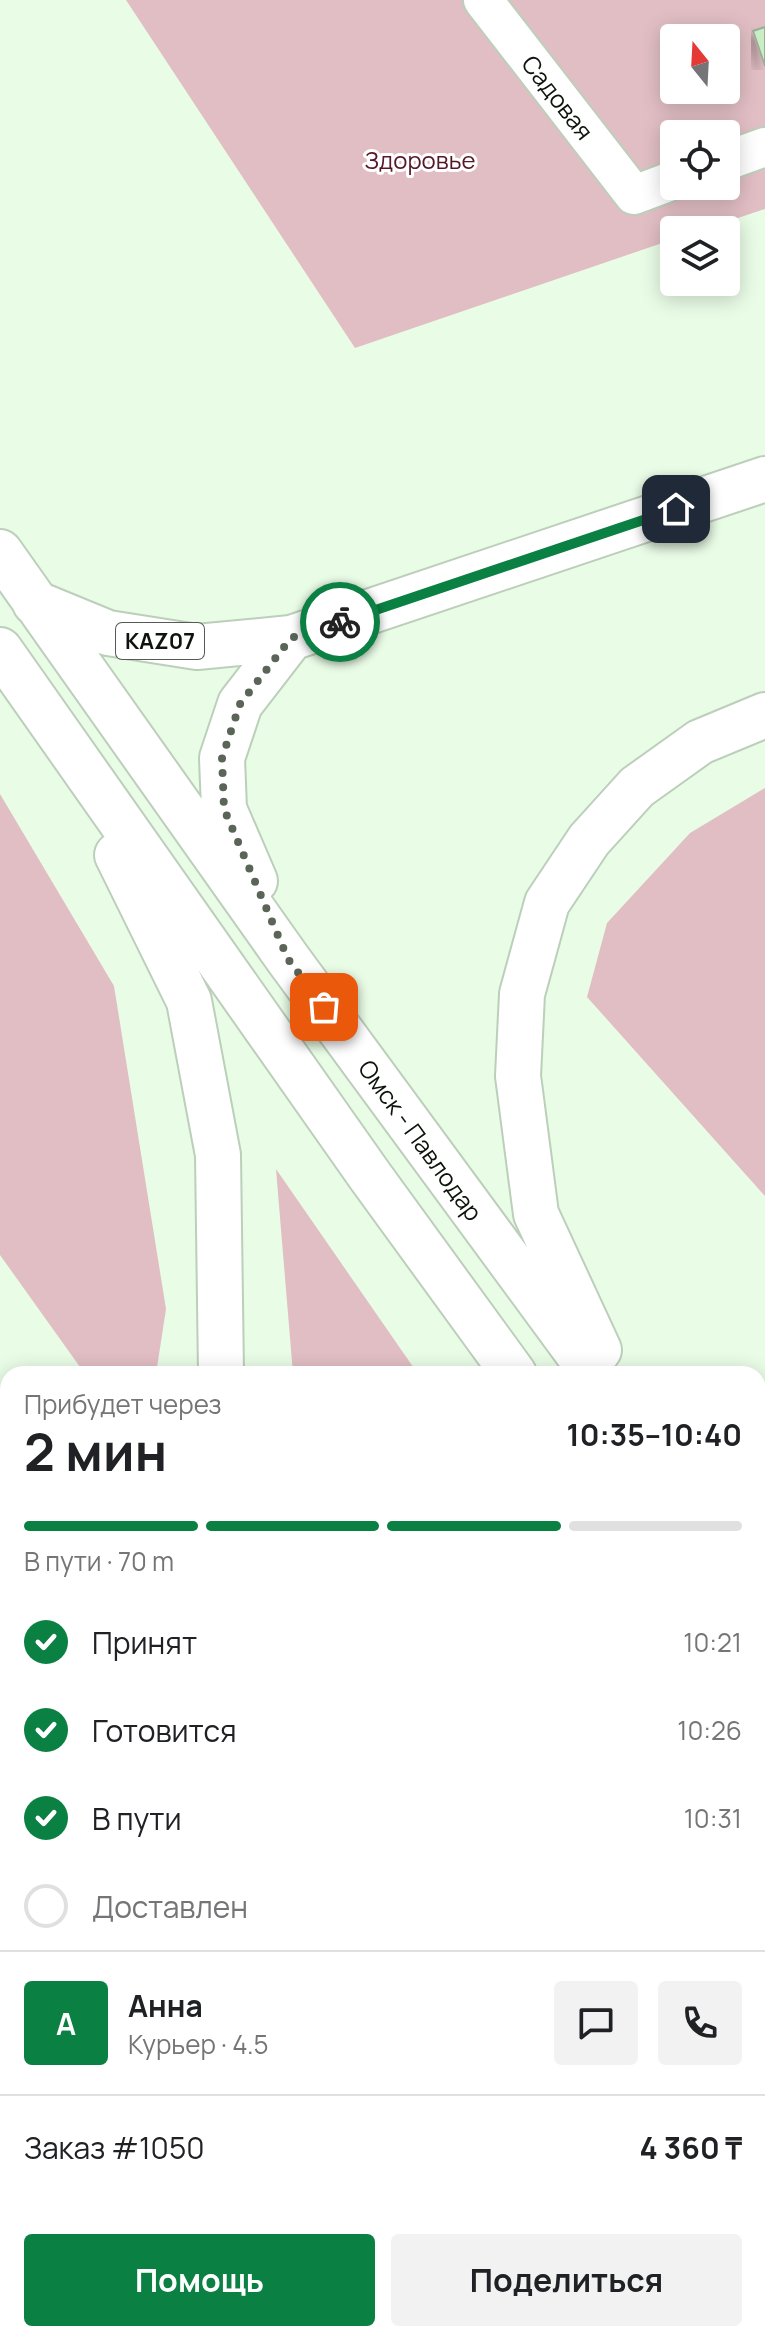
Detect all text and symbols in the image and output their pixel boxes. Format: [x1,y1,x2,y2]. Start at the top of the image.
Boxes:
north arrow [660,24,740,104]
map controls [660,24,740,296]
street label: Садовая [515,48,601,146]
button: locate [660,120,740,200]
park label: Здоровье [365,143,476,176]
button: layers [660,216,740,296]
pin [642,475,710,543]
icon: home [654,487,698,531]
courier [300,582,380,662]
icon: bike [318,600,362,644]
road number: KAZ07 [116,623,204,659]
pin [290,973,358,1041]
icon: bag [302,985,346,1029]
street label: Омск - Павлодар [351,1053,491,1227]
text: Прибудет через [24,1386,222,1422]
text: 10:35–10:40 [567,1414,742,1455]
text: 2 мин [24,1416,167,1487]
text: В пути · 70 m [24,1543,174,1579]
icon: check [24,1620,68,1664]
text: Принят [92,1622,197,1663]
text: 10:21 [683,1624,742,1660]
icon: check [24,1708,68,1752]
text: Готовится [92,1710,237,1751]
text: 10:26 [677,1712,742,1748]
icon: check [24,1796,68,1840]
text: В пути [92,1798,182,1839]
text: 10:31 [684,1800,742,1836]
text: Доставлен [92,1886,248,1927]
button: chat [554,1981,638,2065]
button: phone [658,1981,742,2065]
text: Анна [128,1985,203,2026]
text: А [56,2003,76,2044]
text: Курьер · 4.5 [128,2026,269,2062]
text: Заказ #1050 [24,2127,205,2168]
text: 4 360 ₸ [640,2127,742,2168]
button: Помощь [24,2234,375,2326]
button: Поделиться [391,2234,742,2326]

